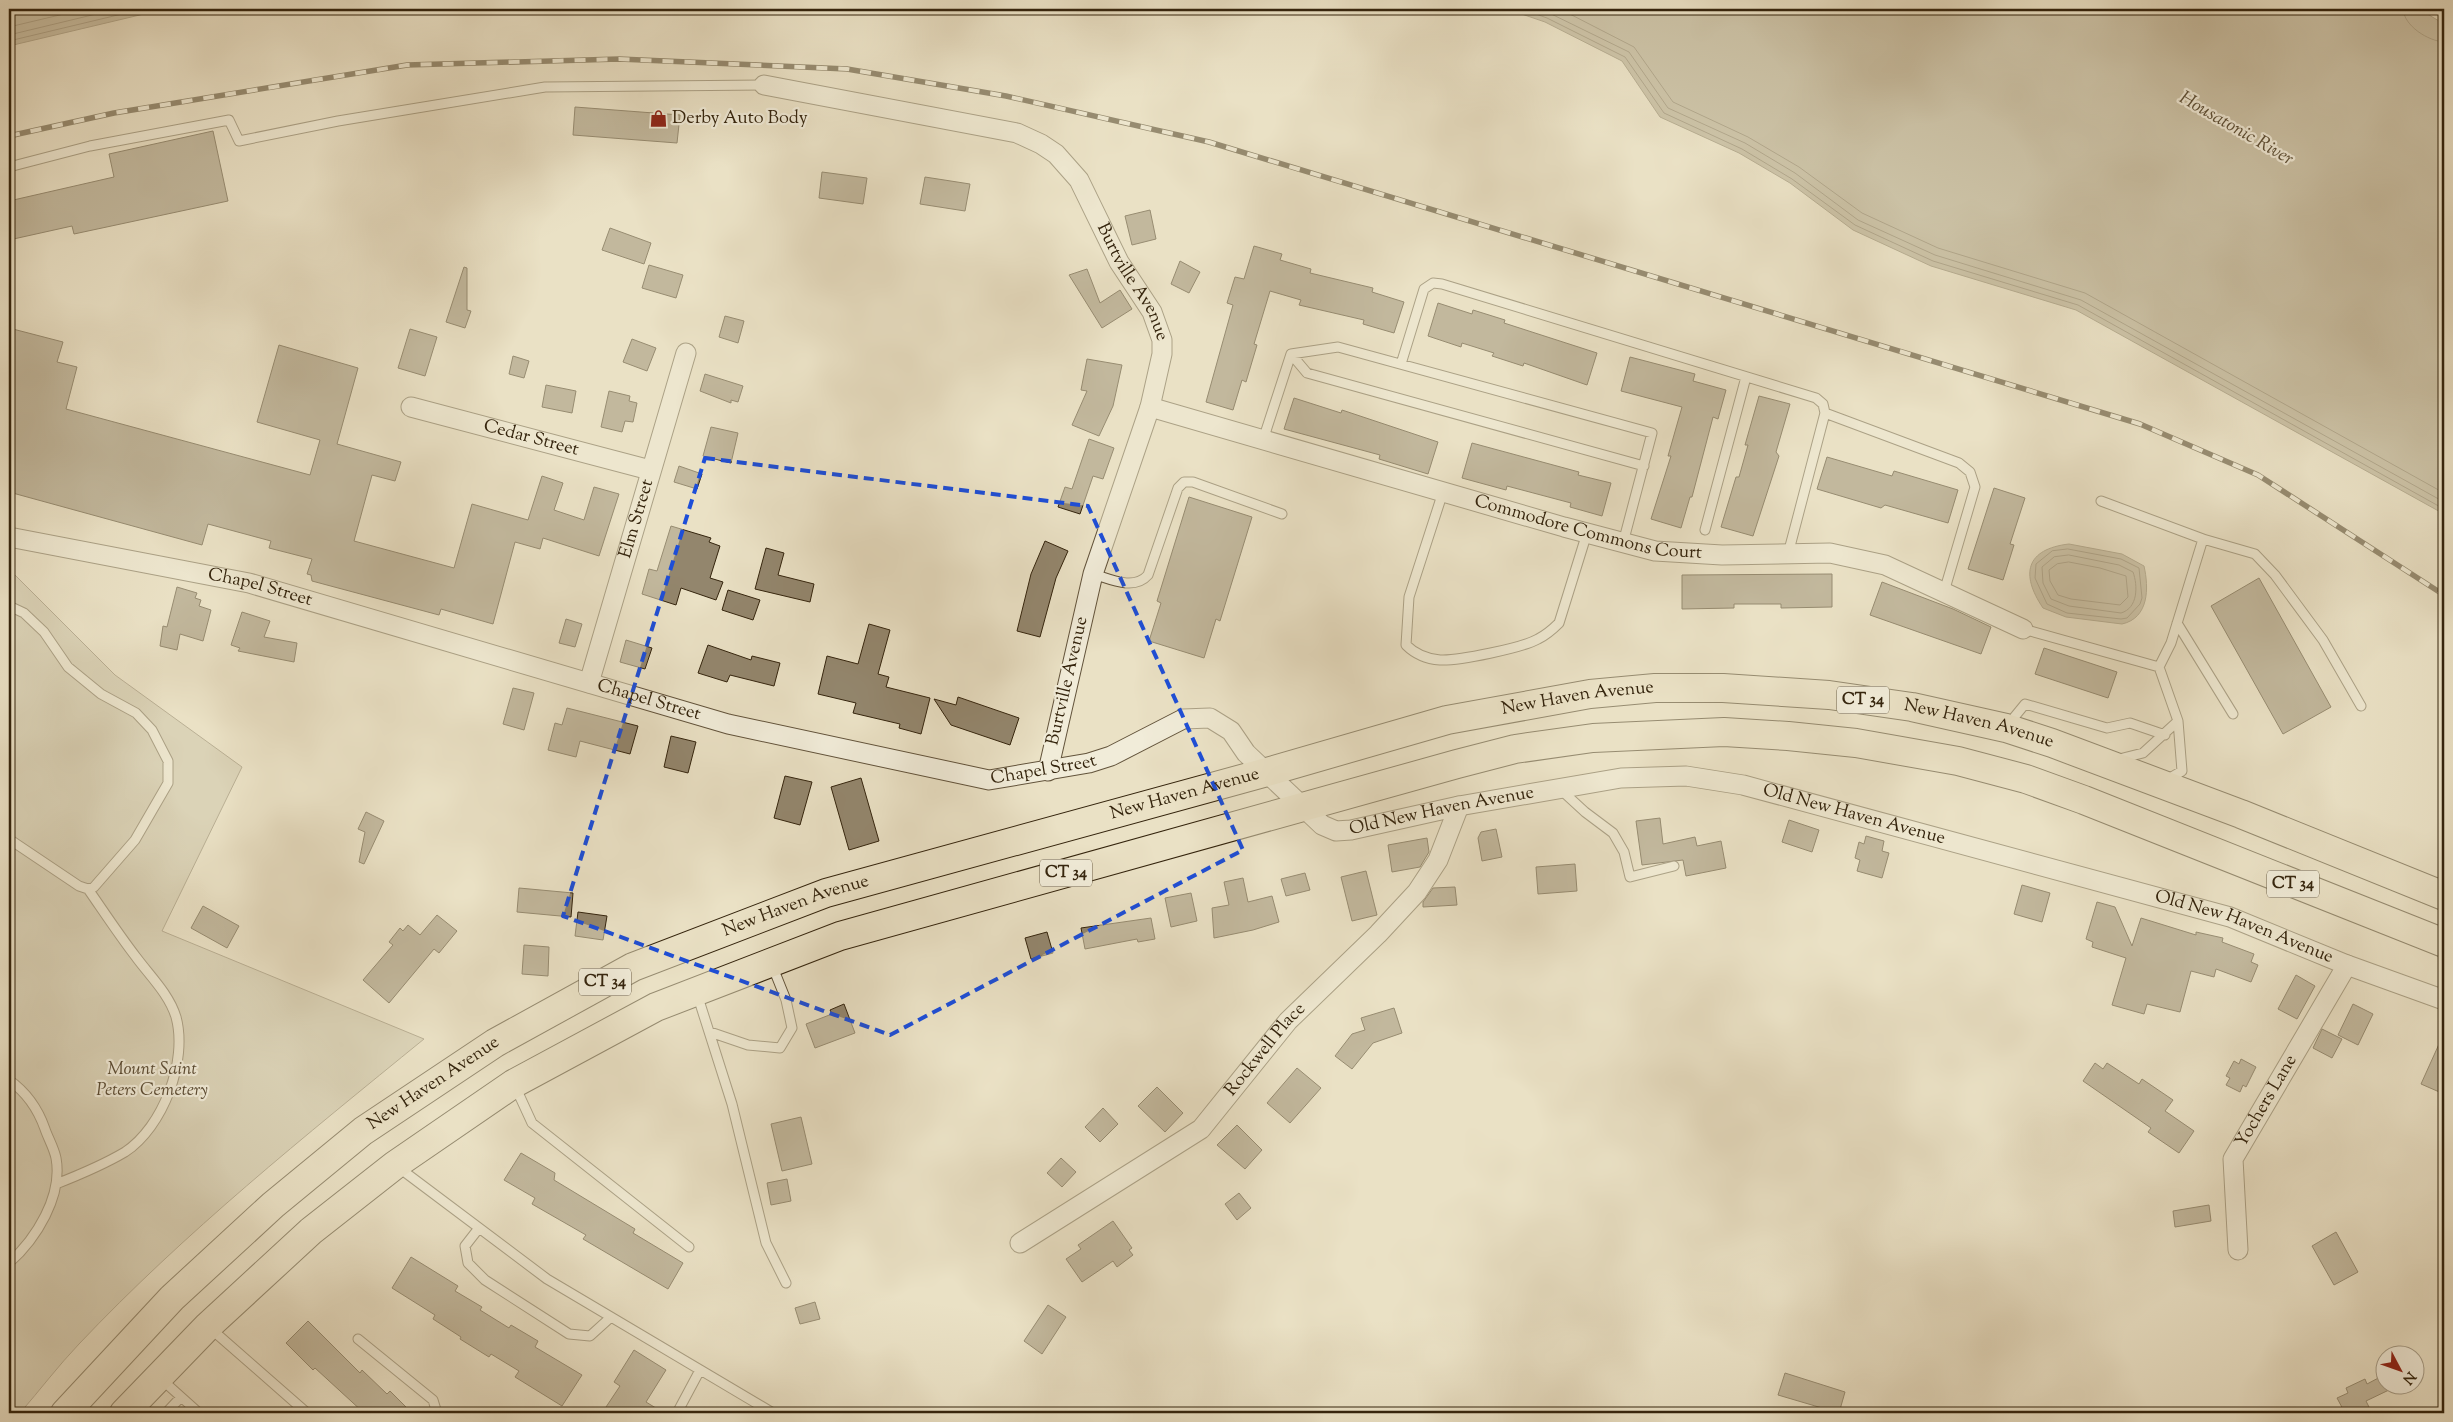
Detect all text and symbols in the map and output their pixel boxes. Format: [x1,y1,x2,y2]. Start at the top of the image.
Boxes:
water label: Housatonic River [2174,85,2299,173]
place label: Derby Auto Body [672,106,808,132]
shop icon: Derby Auto Body [648,109,668,129]
street label: Burtville Avenue [1089,219,1174,345]
street label: Cedar Street [480,414,581,464]
street label: Elm Street [613,476,661,562]
street label: Commodore Commons Court [1471,489,1703,567]
street label: Chapel Street [205,562,315,614]
street label: Burtville Avenue [1041,614,1095,748]
street label: Chapel Street [594,673,704,728]
street label: New Haven Avenue [1499,675,1655,723]
road number: CT 34 [1837,686,1889,714]
street label: New Haven Avenue [1902,693,2057,756]
street label: Chapel Street [989,748,1100,792]
street label: New Haven Avenue [1107,762,1263,827]
street label: Old New Haven Avenue [1760,778,1948,852]
street label: Old New Haven Avenue [1347,780,1536,843]
road number: CT 34 [1040,860,1092,886]
street label: New Haven Avenue [719,869,872,944]
road number: CT 34 [2267,871,2319,898]
street label: Old New Haven Avenue [2152,884,2337,971]
road number: CT 34 [579,969,631,996]
street label: Rockwell Place [1219,997,1312,1102]
street label: New Haven Avenue [363,1030,505,1137]
street label: Yochers Lane [2229,1050,2304,1153]
park label: Mount Saint Peters Cemetery [96,1057,208,1104]
north arrow [2376,1344,2426,1394]
text: N [2397,1366,2420,1388]

